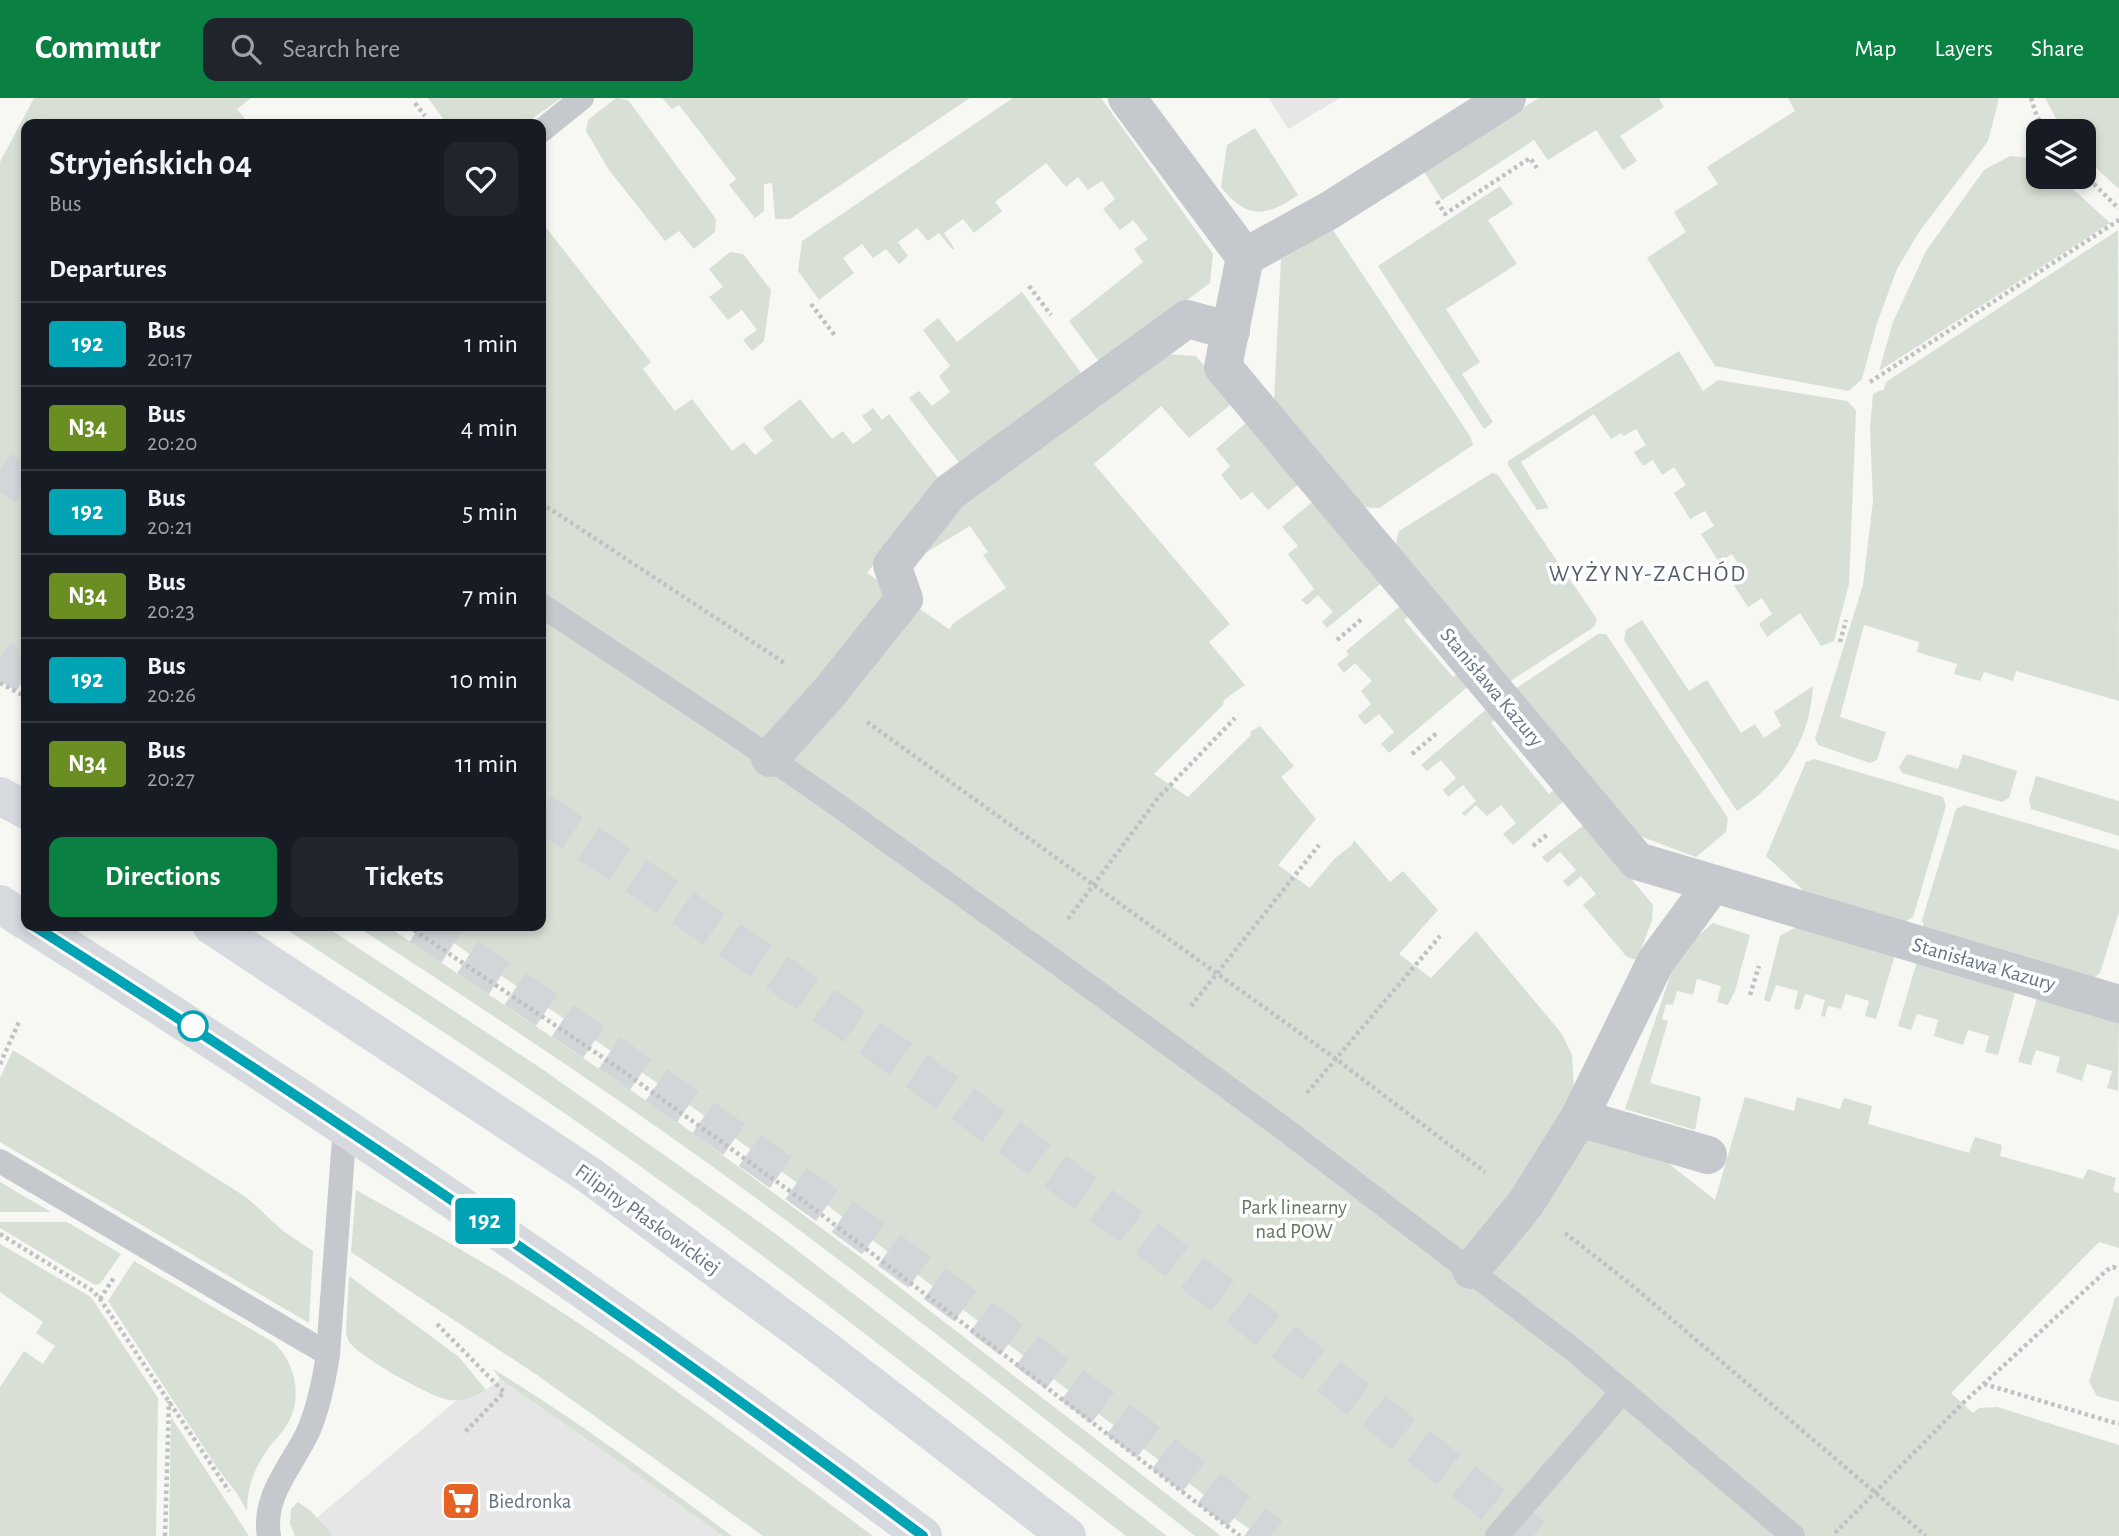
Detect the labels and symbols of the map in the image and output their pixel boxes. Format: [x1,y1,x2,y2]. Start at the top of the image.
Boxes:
district label: WYŻYNY-ZACHÓD [1549,560,1747,586]
street label: Stanisława Kazury [1436,624,1547,751]
street label: Stanisława Kazury [1910,934,2058,995]
unlabelled marker [178,1011,208,1041]
street label: Filipiny Płaskowickiej [571,1160,724,1279]
park label: Park linearny nad POW [1241,1197,1347,1242]
line badge: 192 [445,1198,525,1244]
supermarket icon: Biedronka [440,1480,482,1522]
place label: Biedronka [488,1491,572,1512]

